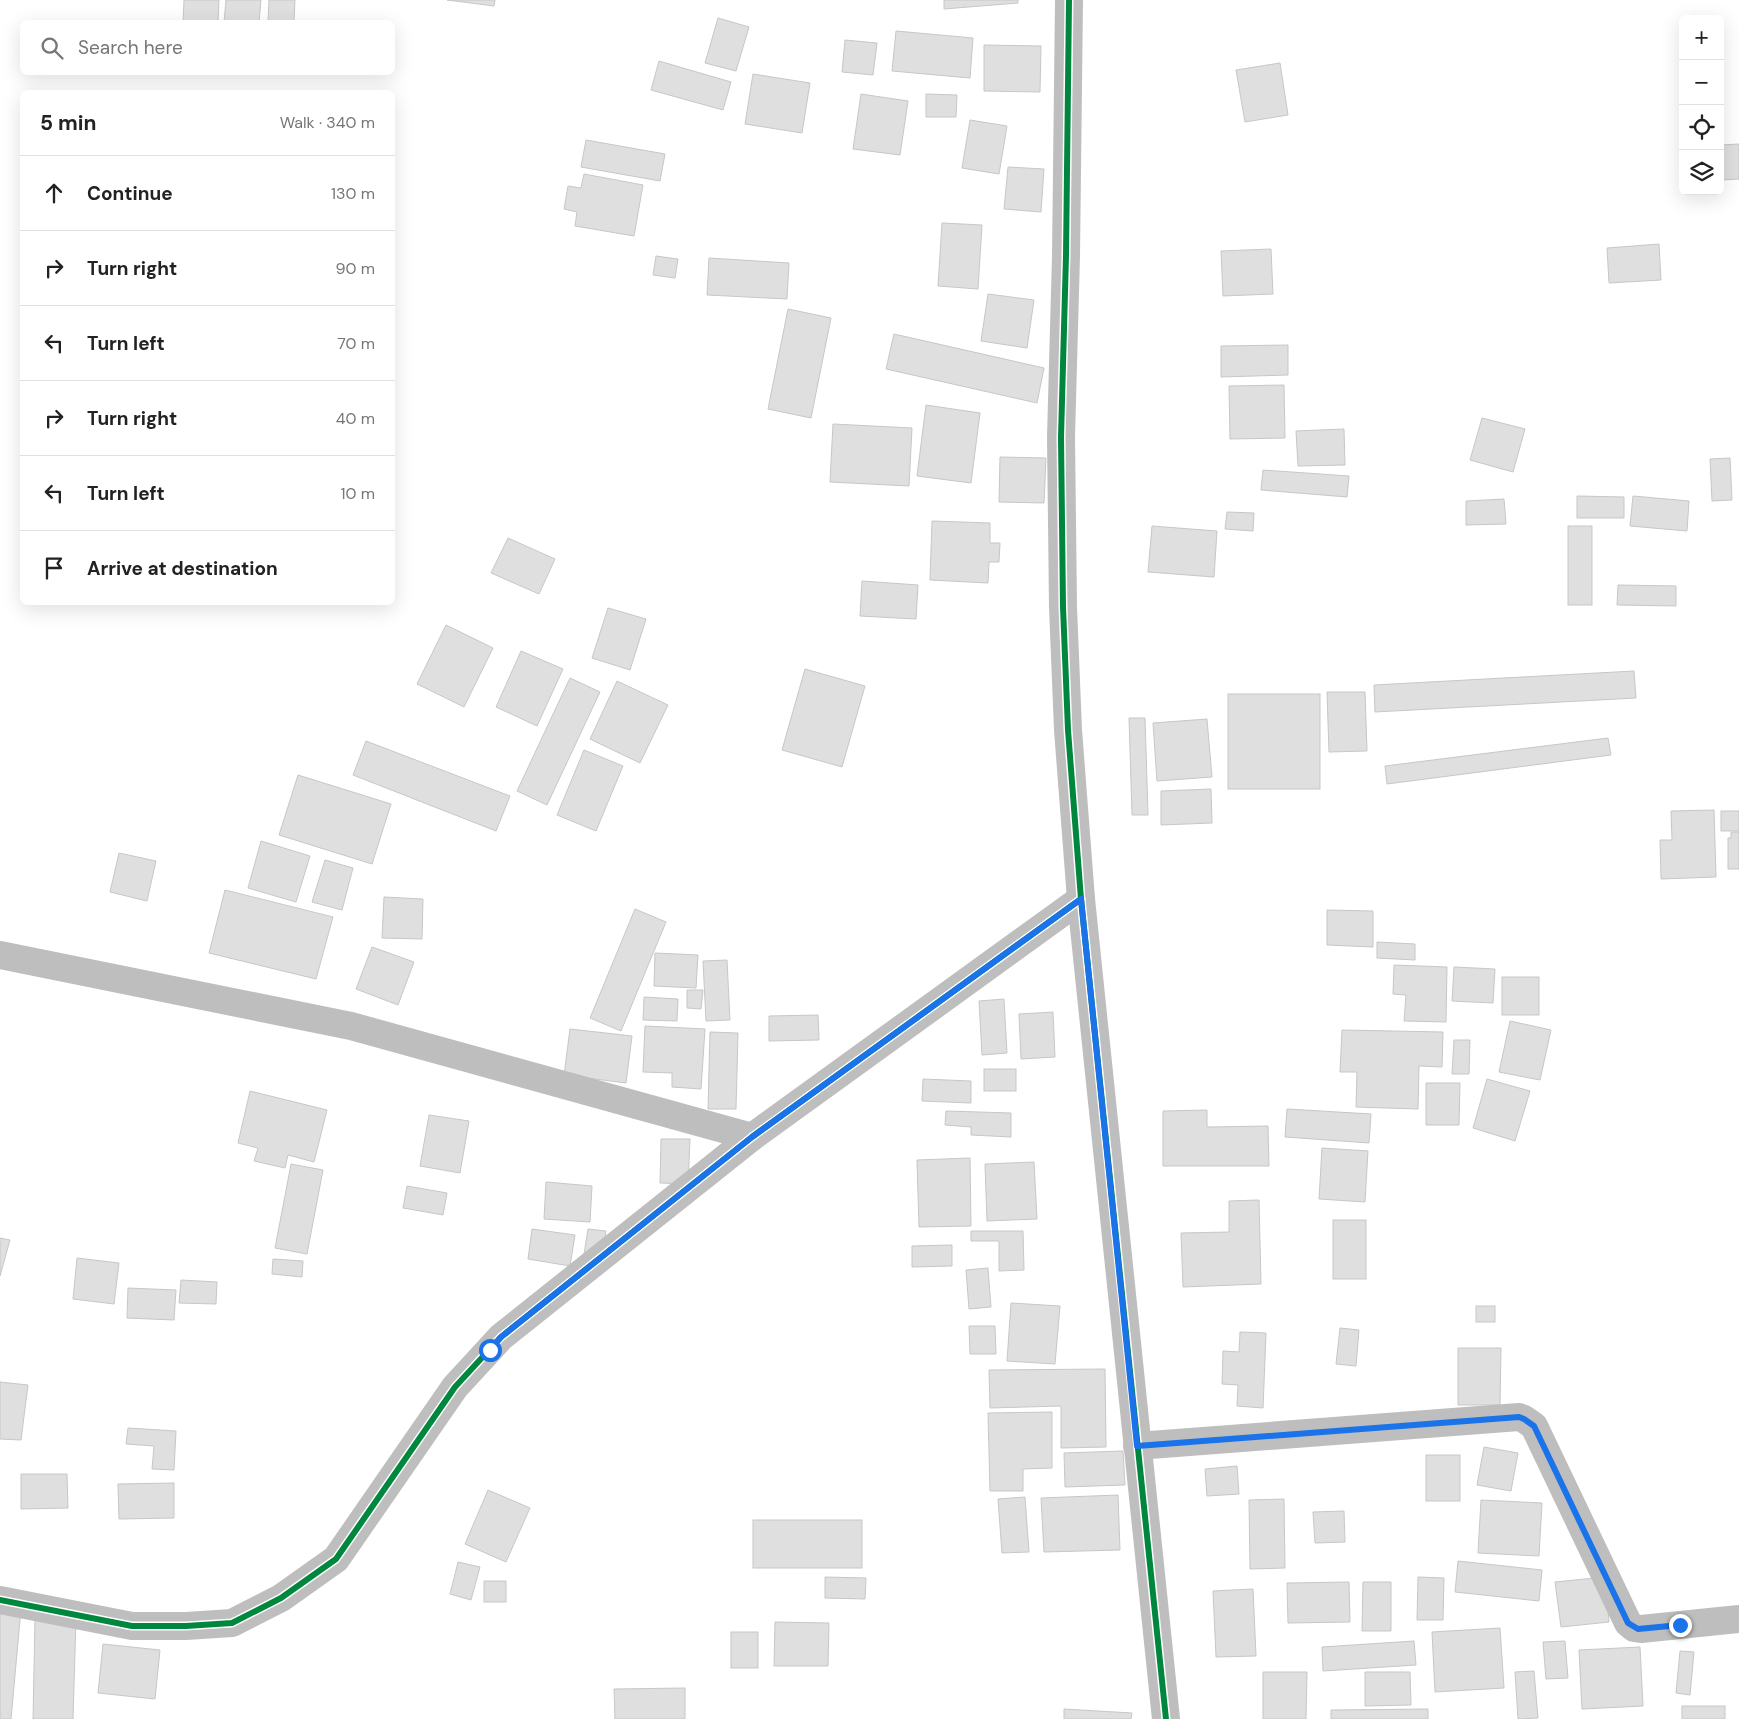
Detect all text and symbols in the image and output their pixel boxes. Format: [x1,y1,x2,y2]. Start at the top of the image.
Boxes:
map controls [1679,15,1724,195]
button: + [1679,15,1724,60]
search box [20,20,395,75]
icon: search [38,34,66,62]
text: Search here [78,35,183,60]
button: − [1679,60,1724,105]
button: locate [1679,105,1724,150]
text: 5 min [40,109,96,137]
text: Walk · 340 m [280,112,375,133]
button: layers [1679,150,1724,195]
icon: ahead [40,179,68,207]
text: Continue [87,181,173,206]
text: 130 m [331,183,375,204]
icon: right [40,254,68,282]
text: Turn right [87,256,177,281]
text: 90 m [335,258,375,279]
icon: left [40,329,68,357]
text: Turn left [87,331,165,356]
text: 70 m [337,333,375,354]
icon: right [40,404,68,432]
text: Turn right [87,406,177,431]
text: 40 m [336,408,375,429]
icon: left [40,479,68,507]
text: Turn left [87,481,165,506]
text: 10 m [341,483,375,504]
icon: arrive [40,554,68,582]
text: Arrive at destination [87,556,278,581]
route start [479,1339,502,1362]
route end [1669,1614,1692,1637]

